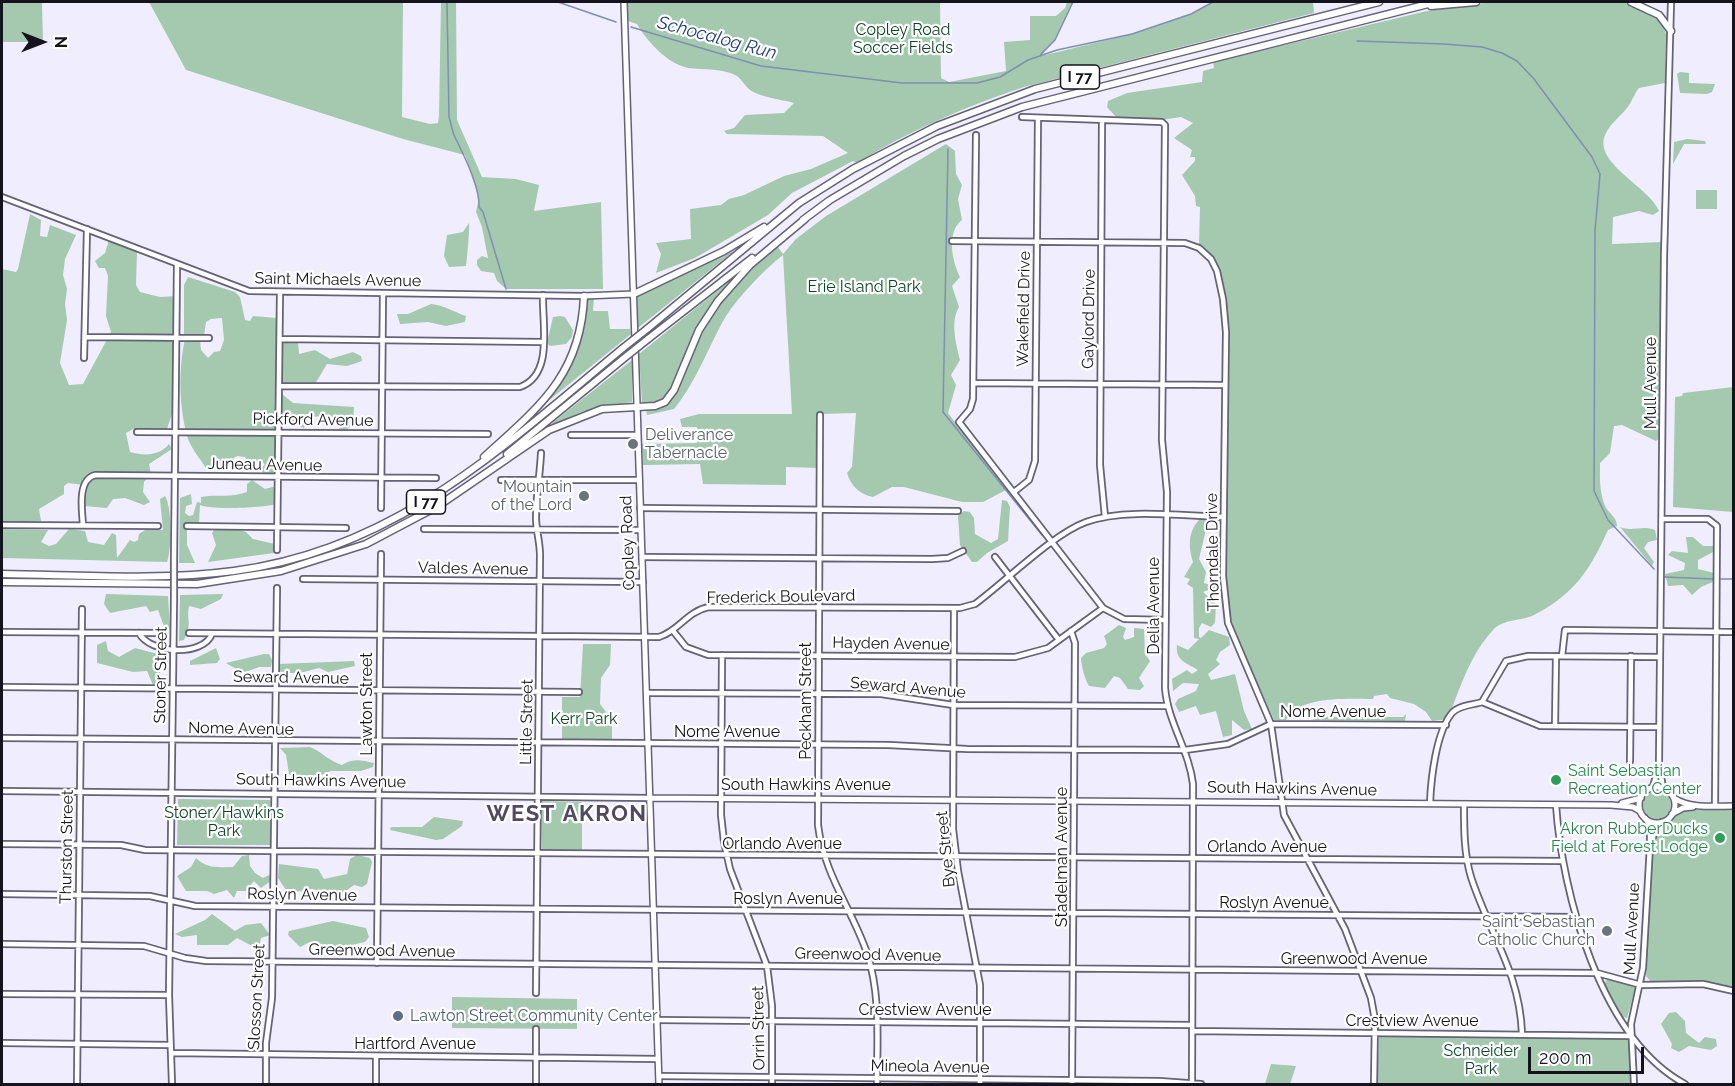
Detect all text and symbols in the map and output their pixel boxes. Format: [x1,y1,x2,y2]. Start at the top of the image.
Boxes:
north arrow [12,12,72,72]
water label: Schocalog Run [655,12,779,64]
park label: Copley Road Soccer Fields [853,20,953,58]
text: N [51,36,70,48]
road number: I 77 [1060,65,1100,89]
street label: Wakefield Drive [1013,251,1035,367]
street label: Saint Michaels Avenue [255,269,421,291]
street label: Gaylord Drive [1079,269,1099,369]
park label: Erie Island Park [808,277,920,297]
street label: Mull Avenue [1641,337,1661,429]
street label: Pickford Avenue [252,409,374,431]
place label: Deliverance Tabernacle [645,425,733,463]
marker: Deliverance Tabernacle [626,437,640,451]
street label: Juneau Avenue [208,454,322,476]
place label: Mountain of the Lord [491,477,572,515]
marker: Mountain of the Lord [577,489,591,503]
road number: I 77 [406,490,446,514]
street label: Thorndale Drive [1202,493,1224,611]
street label: Copley Road [617,495,639,591]
street label: Delia Avenue [1144,557,1164,655]
street label: Valdes Avenue [418,558,528,580]
street label: Frederick Boulevard [706,586,856,608]
street label: Stoner Street [151,626,171,724]
street label: Hayden Avenue [832,633,950,655]
street label: Peckham Street [796,642,816,760]
street label: Lawton Street [357,652,377,756]
street label: Seward Avenue [233,667,349,689]
street label: Seward Avenue [849,673,967,703]
street label: Little Street [517,679,537,765]
street label: Nome Avenue [1280,702,1386,722]
park label: Kerr Park [550,709,618,729]
street label: Nome Avenue [188,718,294,740]
street label: Nome Avenue [674,722,780,742]
place label: Saint Sebastian Recreation Center [1568,761,1701,799]
street label: South Hawkins Avenue [236,770,406,792]
marker: Saint Sebastian Recreation Center [1549,773,1563,787]
street label: South Hawkins Avenue [721,775,891,795]
street label: South Hawkins Avenue [1207,778,1377,800]
street label: Stadelman Avenue [1052,787,1072,927]
street label: Thurston Street [56,790,78,904]
district label: WEST AKRON [486,801,648,827]
park label: Stoner/Hawkins Park [164,803,284,841]
street label: Bye Street [932,810,960,888]
place label: Akron RubberDucks Field at Forest Lodge [1551,819,1708,857]
marker: Akron RubberDucks Field at Forest Lodge [1713,831,1727,845]
street label: Orlando Avenue [722,834,842,854]
street label: Orlando Avenue [1207,837,1327,857]
street label: Mull Avenue [1620,882,1644,976]
street label: Roslyn Avenue [247,884,357,906]
street label: Roslyn Avenue [733,889,843,909]
street label: Roslyn Avenue [1219,893,1329,913]
place label: Saint Sebastian Catholic Church [1477,912,1595,950]
marker: Saint Sebastian Catholic Church [1600,924,1614,938]
street label: Greenwood Avenue [308,940,456,962]
street label: Slosson Street [245,943,269,1051]
street label: Greenwood Avenue [794,944,942,966]
street label: Greenwood Avenue [1281,949,1427,969]
street label: Orrin Street [749,986,769,1070]
street label: Crestview Avenue [858,1000,992,1020]
place label: Lawton Street Community Center [410,1006,658,1026]
marker: Lawton Street Community Center [391,1009,405,1023]
street label: Crestview Avenue [1345,1011,1479,1031]
street label: Hartford Avenue [354,1034,476,1054]
scale bar [1531,1035,1646,1073]
park label: Schneider Park [1444,1041,1518,1079]
text: 200 m [1539,1047,1592,1068]
street label: Mineola Avenue [870,1056,990,1078]

